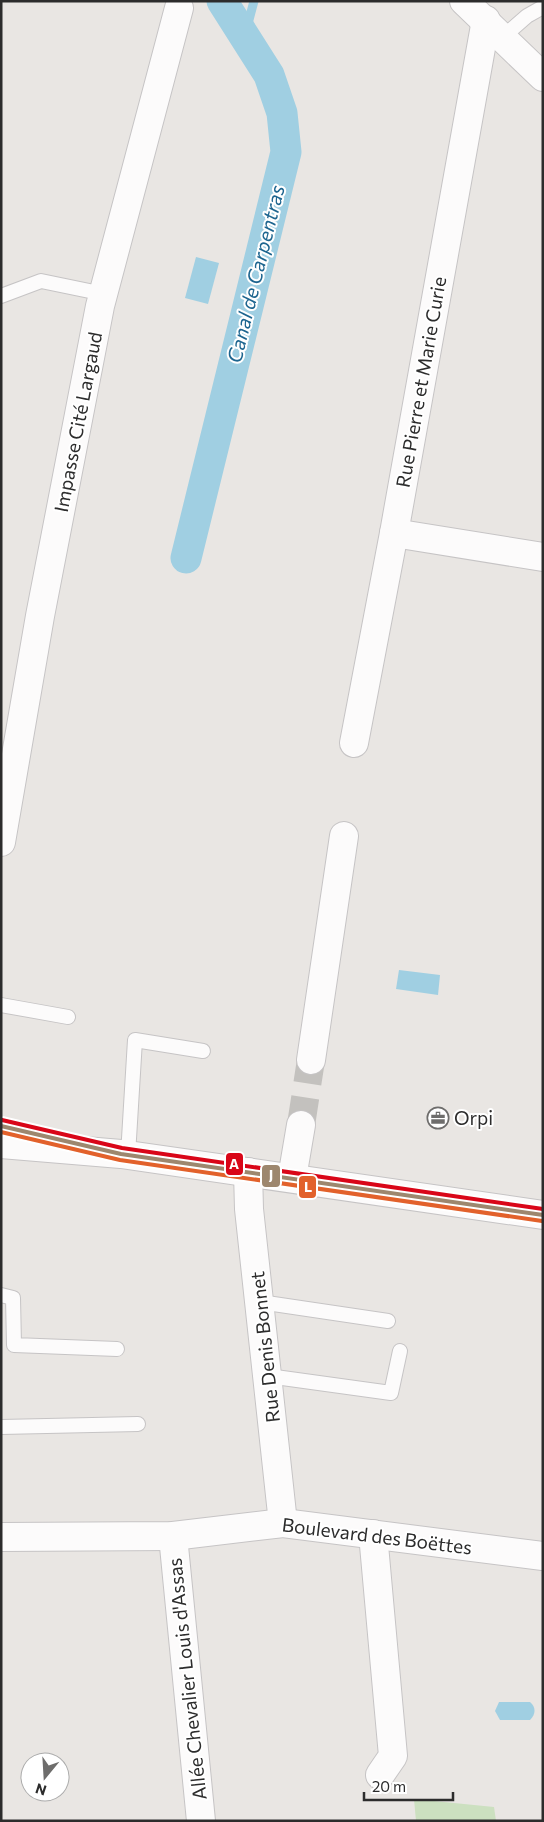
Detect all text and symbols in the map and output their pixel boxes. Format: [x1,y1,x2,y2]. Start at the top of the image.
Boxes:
water label: Canal de Carpentras [221,182,289,365]
street label: Rue Pierre et Marie Curie [391,275,450,489]
street label: Impasse Cité Largaud [49,330,106,514]
office icon: Orpi [426,1106,450,1130]
place label: Orpi [454,1106,493,1129]
line badge: A [225,1152,244,1176]
text: A [229,1155,239,1172]
line badge: J [261,1164,281,1188]
text: J [269,1166,273,1183]
line badge: L [298,1175,317,1199]
text: L [304,1178,312,1195]
street label: Rue Denis Bonnet [245,1270,284,1424]
street label: Boulevard des Boëttes [281,1512,473,1559]
street label: Allée Chevalier Louis d'Assas [162,1557,211,1801]
north arrow [20,1752,70,1802]
scale bar [364,1770,453,1802]
text: 20 m [372,1777,406,1795]
text: N [33,1780,48,1800]

